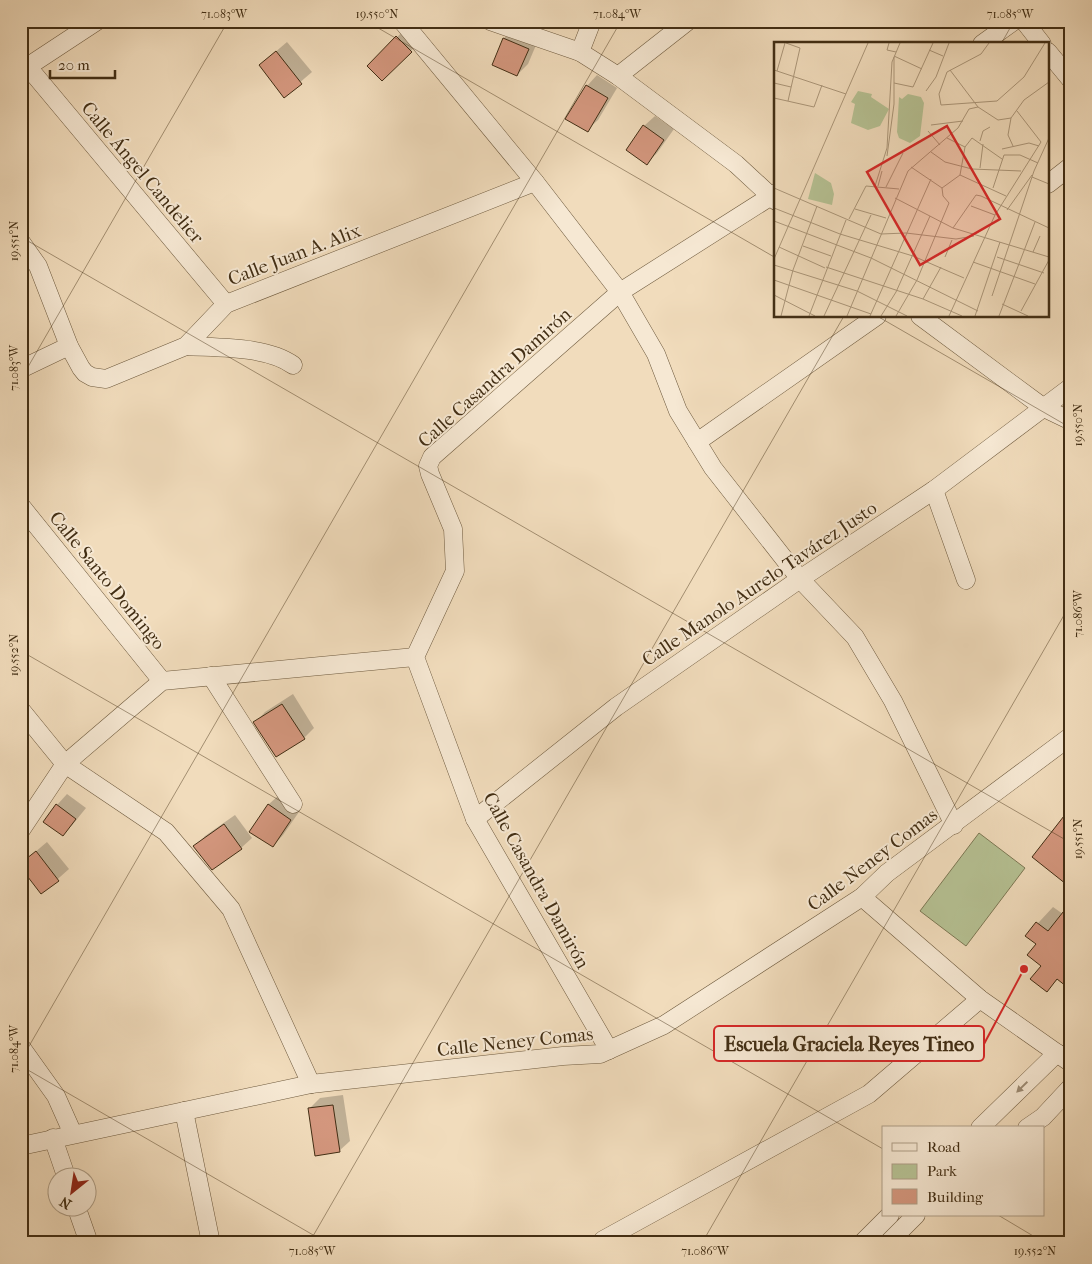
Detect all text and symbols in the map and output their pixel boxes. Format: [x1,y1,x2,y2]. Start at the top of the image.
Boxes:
text: 71.083°W [201,7,248,21]
text: 19.550°N [356,7,398,21]
text: 71.084°W [593,7,642,21]
text: 71.085°W [987,7,1034,21]
inset map [774,42,1050,318]
scale bar [50,48,115,80]
text: 20 m [58,56,90,74]
street label: Calle Ángel Candelier [77,97,208,249]
street label: Calle Juan A. Alix [225,219,364,290]
text: 19.551°N [7,221,21,261]
street label: Calle Casandra Damirón [414,303,576,452]
text: 71.083°W [7,344,21,391]
text: 19.550°N [1071,404,1085,446]
street label: Calle Manolo Aurelo Tavárez Justo [638,497,881,671]
street label: Calle Santo Domingo [45,507,170,655]
text: 71.086°W [1071,589,1085,638]
text: 19.552°N [7,634,21,676]
street label: Calle Casandra Damirón [478,788,594,973]
street label: Calle Neney Comas [803,804,942,916]
text: 19.551°N [1071,819,1085,859]
street label: Calle Neney Comas [436,1023,594,1061]
text: 71.084°W [7,1024,21,1073]
callout: Escuela Graciela Reyes Tineo [714,1026,984,1061]
text: Escuela Graciela Reyes Tineo [724,1033,974,1056]
one-way arrow [1016,1081,1028,1093]
legend [882,1126,1044,1216]
text: Road [927,1138,961,1156]
text: Park [927,1162,957,1180]
north arrow [48,1166,98,1216]
text: Building [927,1188,984,1206]
text: N [57,1193,75,1213]
text: 71.085°W [289,1244,336,1258]
text: 71.086°W [681,1244,730,1258]
text: 19.552°N [1014,1244,1056,1258]

